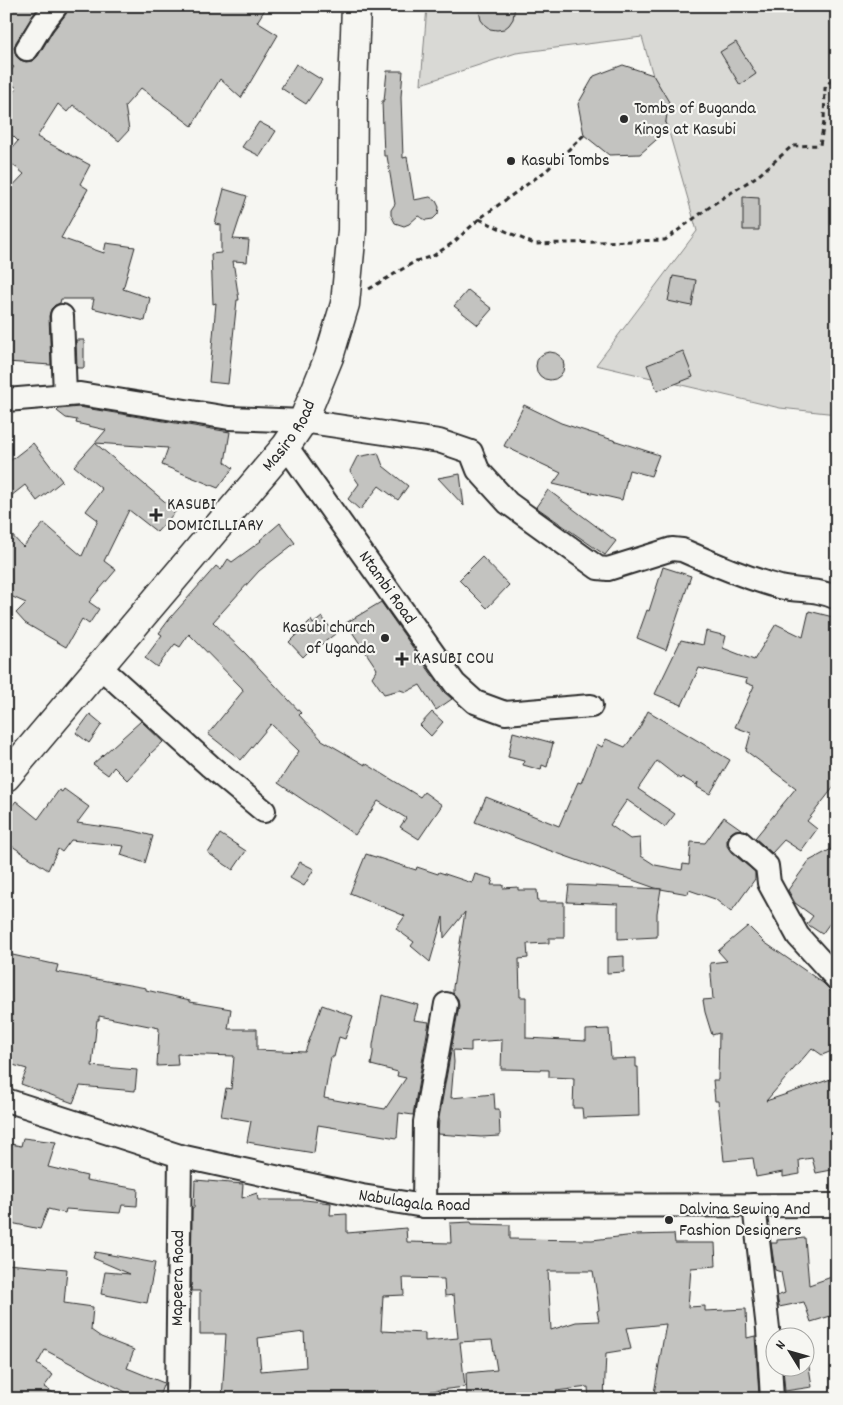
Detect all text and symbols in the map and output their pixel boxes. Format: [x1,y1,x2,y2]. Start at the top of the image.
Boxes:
place label: Tombs of Buganda Kings at Kasubi [634,97,756,143]
marker: Tombs of Buganda Kings at Kasubi [618,113,630,125]
place label: Kasubi Tombs [521,149,610,174]
marker: Kasubi Tombs [505,155,517,167]
street label: Masiro Road [257,396,323,478]
place label: KASUBI DOMICILLIARY [167,493,264,539]
marker: KASUBI DOMICILLIARY [149,508,163,522]
street label: Ntambi Road [352,546,422,630]
place label: Kasubi church of Uganda [282,616,376,662]
marker: Kasubi church of Uganda [379,632,391,644]
place label: KASUBI COU [413,647,494,672]
marker: KASUBI COU [395,652,409,666]
street label: Nabulagala Road [357,1183,470,1218]
place label: Dalvina Sewing And Fashion Designers [679,1198,810,1244]
marker: Dalvina Sewing And Fashion Designers [663,1214,675,1226]
street label: Mapeera Road [165,1230,192,1326]
north arrow [766,1328,816,1378]
text: N [771,1337,791,1354]

